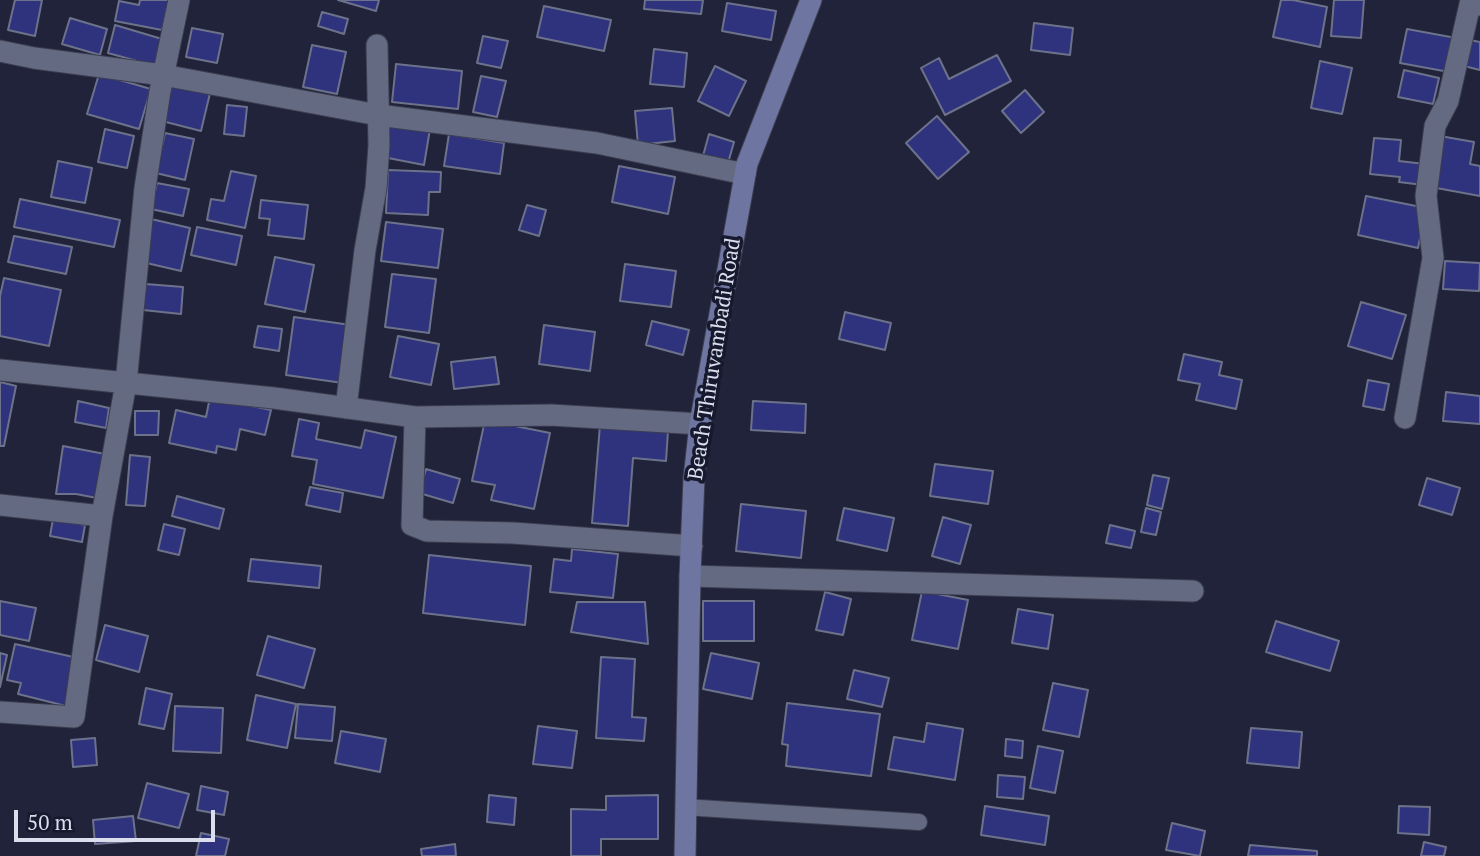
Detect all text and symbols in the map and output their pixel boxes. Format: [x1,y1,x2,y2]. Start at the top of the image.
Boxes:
street label: Beach Thiruvambadi Road [683,236,747,482]
scale bar [18,796,219,840]
text: 50 m [27,808,73,836]

